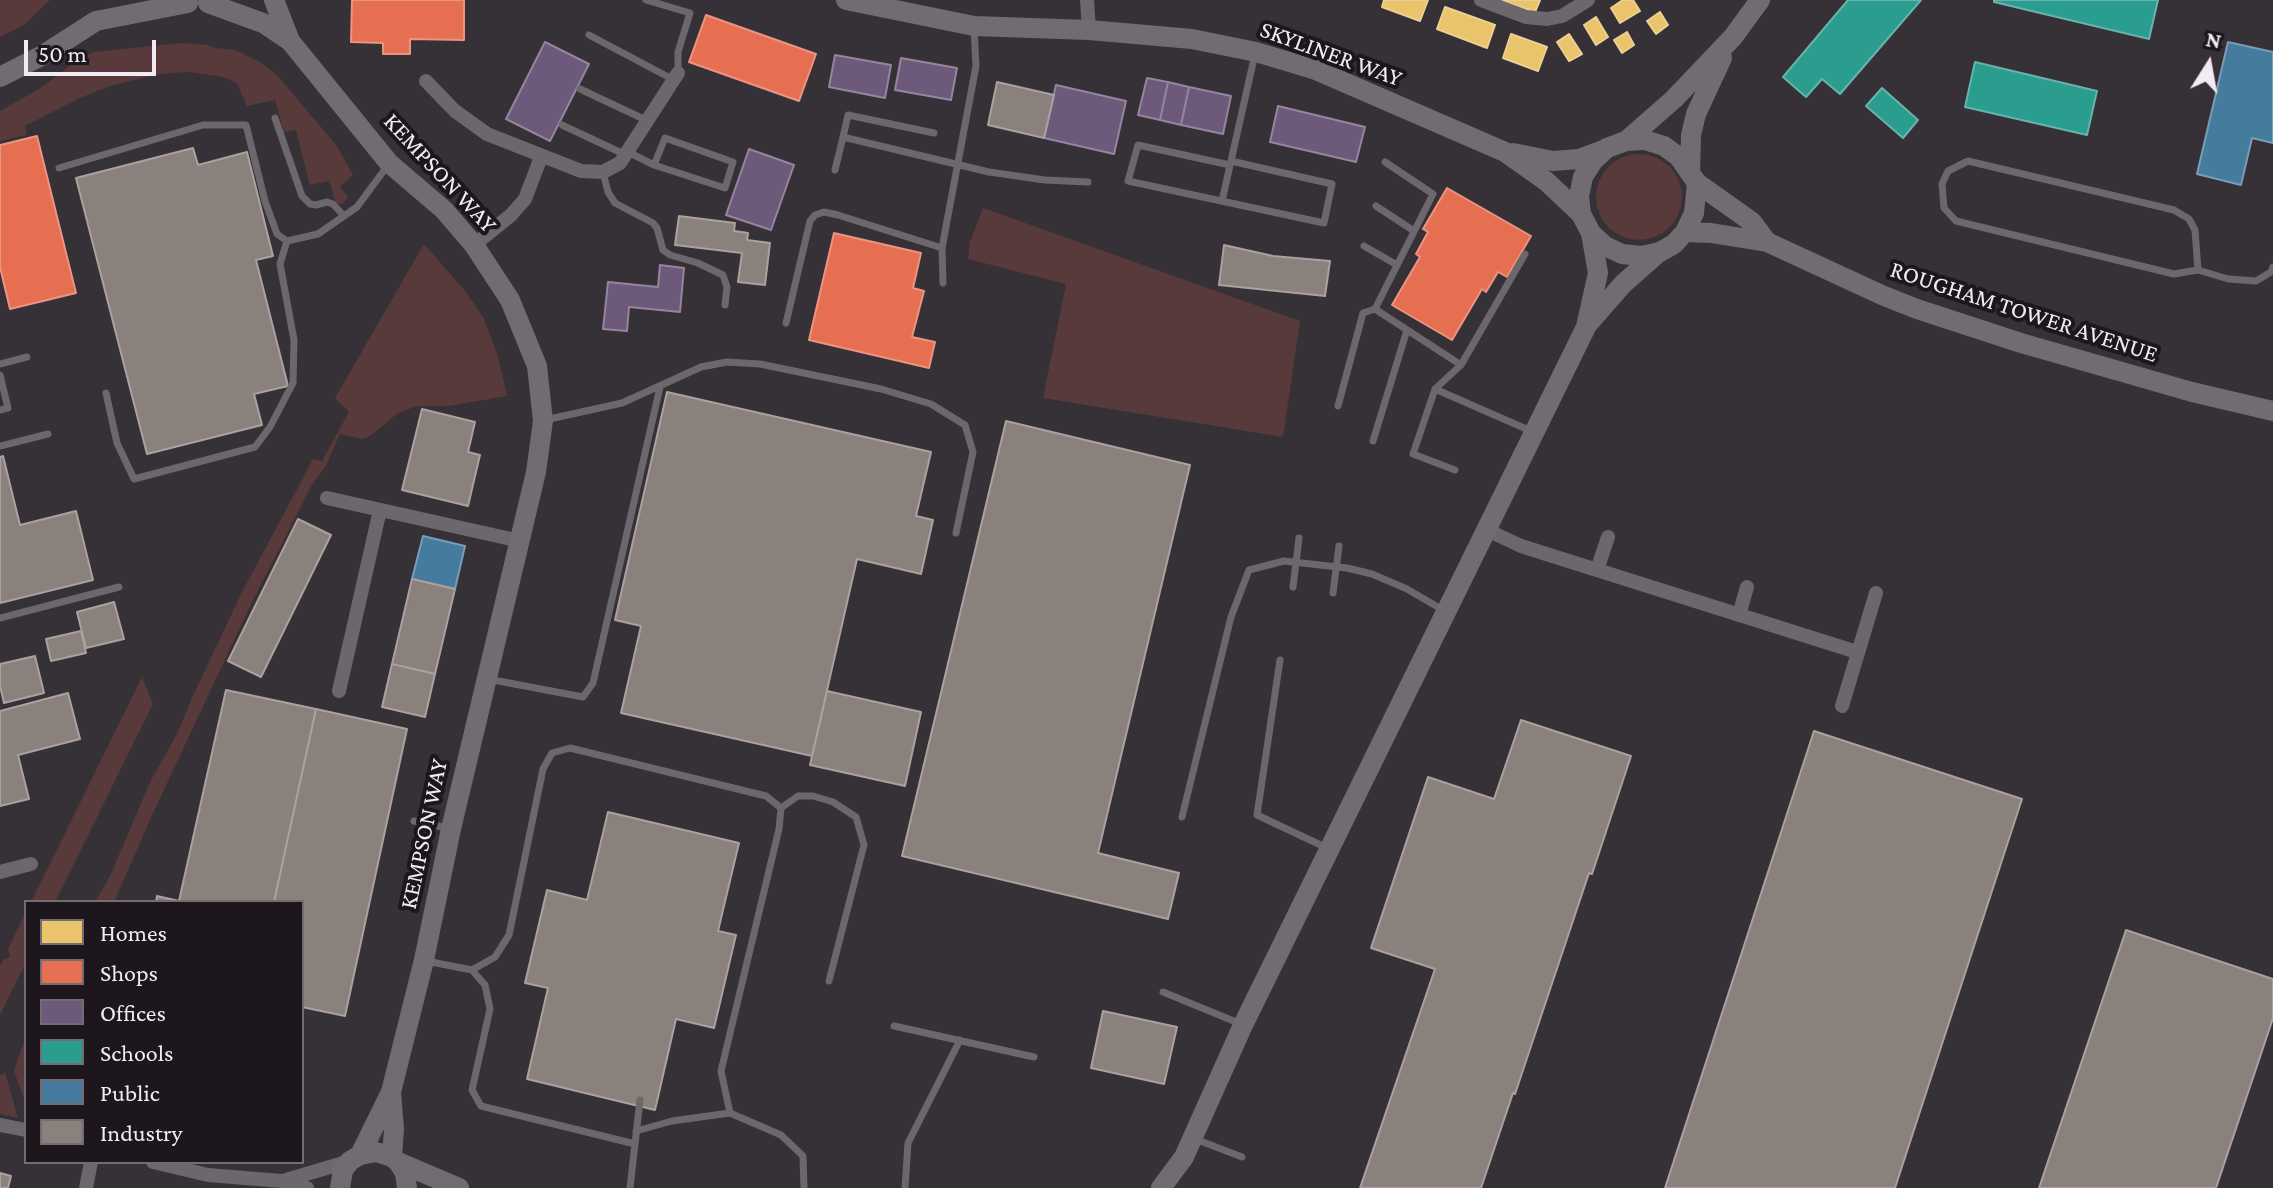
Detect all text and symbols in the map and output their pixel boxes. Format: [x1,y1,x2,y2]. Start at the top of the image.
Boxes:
street label: SKYLINER WAY [1256,15,1406,93]
scale bar [28,24,160,74]
north arrow [2169,24,2249,104]
text: N [2204,26,2223,54]
text: 50 m [38,40,87,67]
street label: KEMPSON WAY [377,107,503,239]
street label: ROUGHAM TOWER AVENUE [1887,255,2161,369]
street label: KEMPSON WAY [394,756,454,912]
legend [24,900,304,1164]
text: Homes [100,919,167,946]
text: Shops [100,959,158,986]
text: Offices [100,999,166,1026]
text: Schools [100,1039,174,1066]
text: Public [100,1079,160,1106]
text: Industry [100,1119,183,1146]

